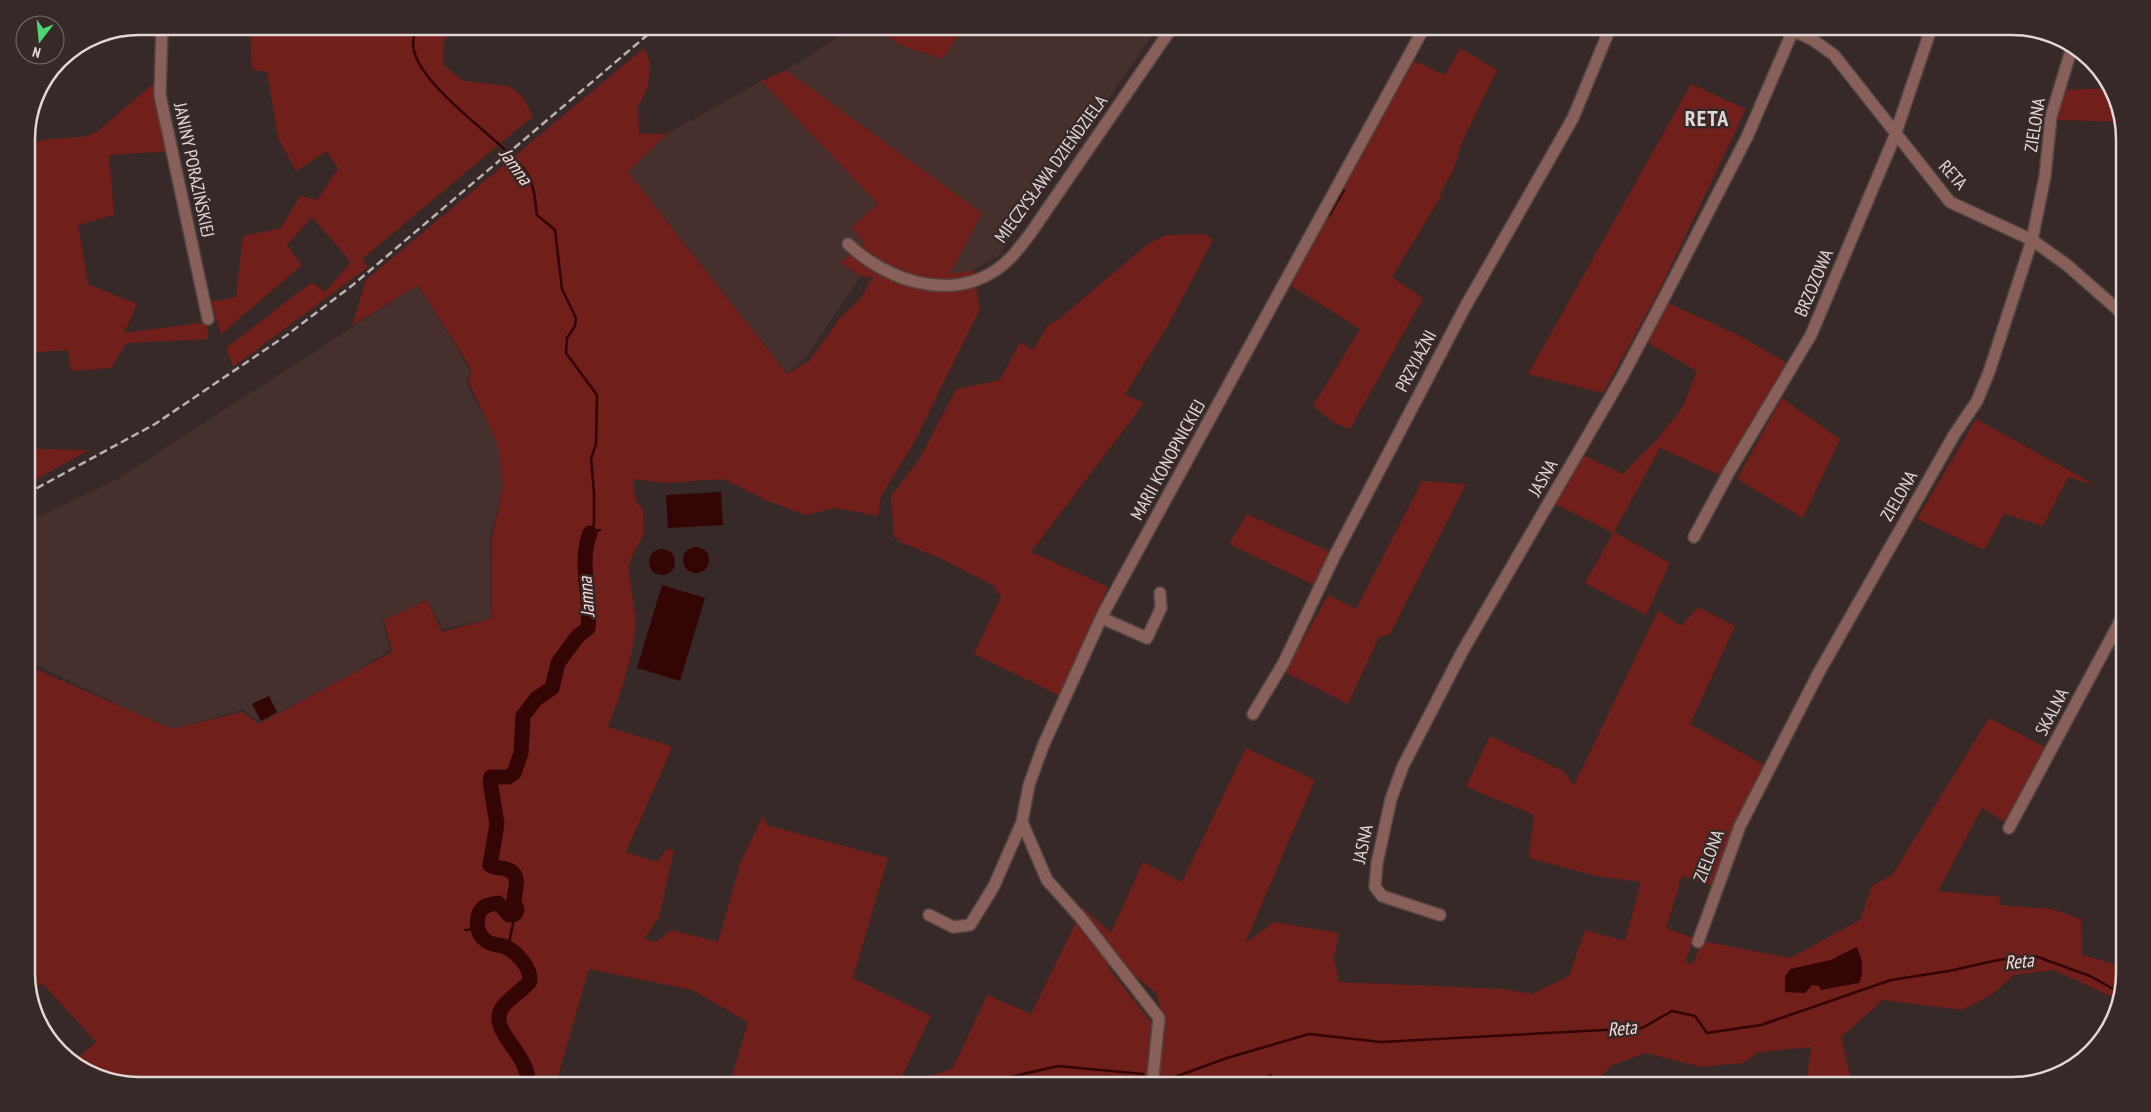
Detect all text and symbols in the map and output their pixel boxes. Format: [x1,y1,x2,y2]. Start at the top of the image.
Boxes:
north arrow [15,15,65,65]
text: N [30,43,43,62]
street label: MIECZYSŁAWA DZIEŃDZIELA [989,90,1112,247]
street label: ZIELONA [2019,96,2050,154]
street label: JANINY PORAZIŃSKIEJ [169,100,220,239]
district label: RETA [1685,104,1729,132]
water label: Jamna [494,142,538,191]
street label: RETA [1934,155,1973,195]
street label: BRZOZOWA [1789,245,1838,320]
street label: PRZYJAŹNI [1390,326,1441,396]
street label: MARII KONOPNICKIEJ [1125,396,1210,524]
street label: JASNA [1522,455,1562,501]
street label: ZIELONA [1875,466,1922,525]
water label: Jamna [573,575,599,619]
street label: SKALNA [2030,684,2074,739]
street label: JASNA [1347,822,1378,866]
street label: ZIELONA [1688,826,1729,885]
water label: Reta [2003,948,2036,974]
water label: Reta [1606,1015,1639,1041]

